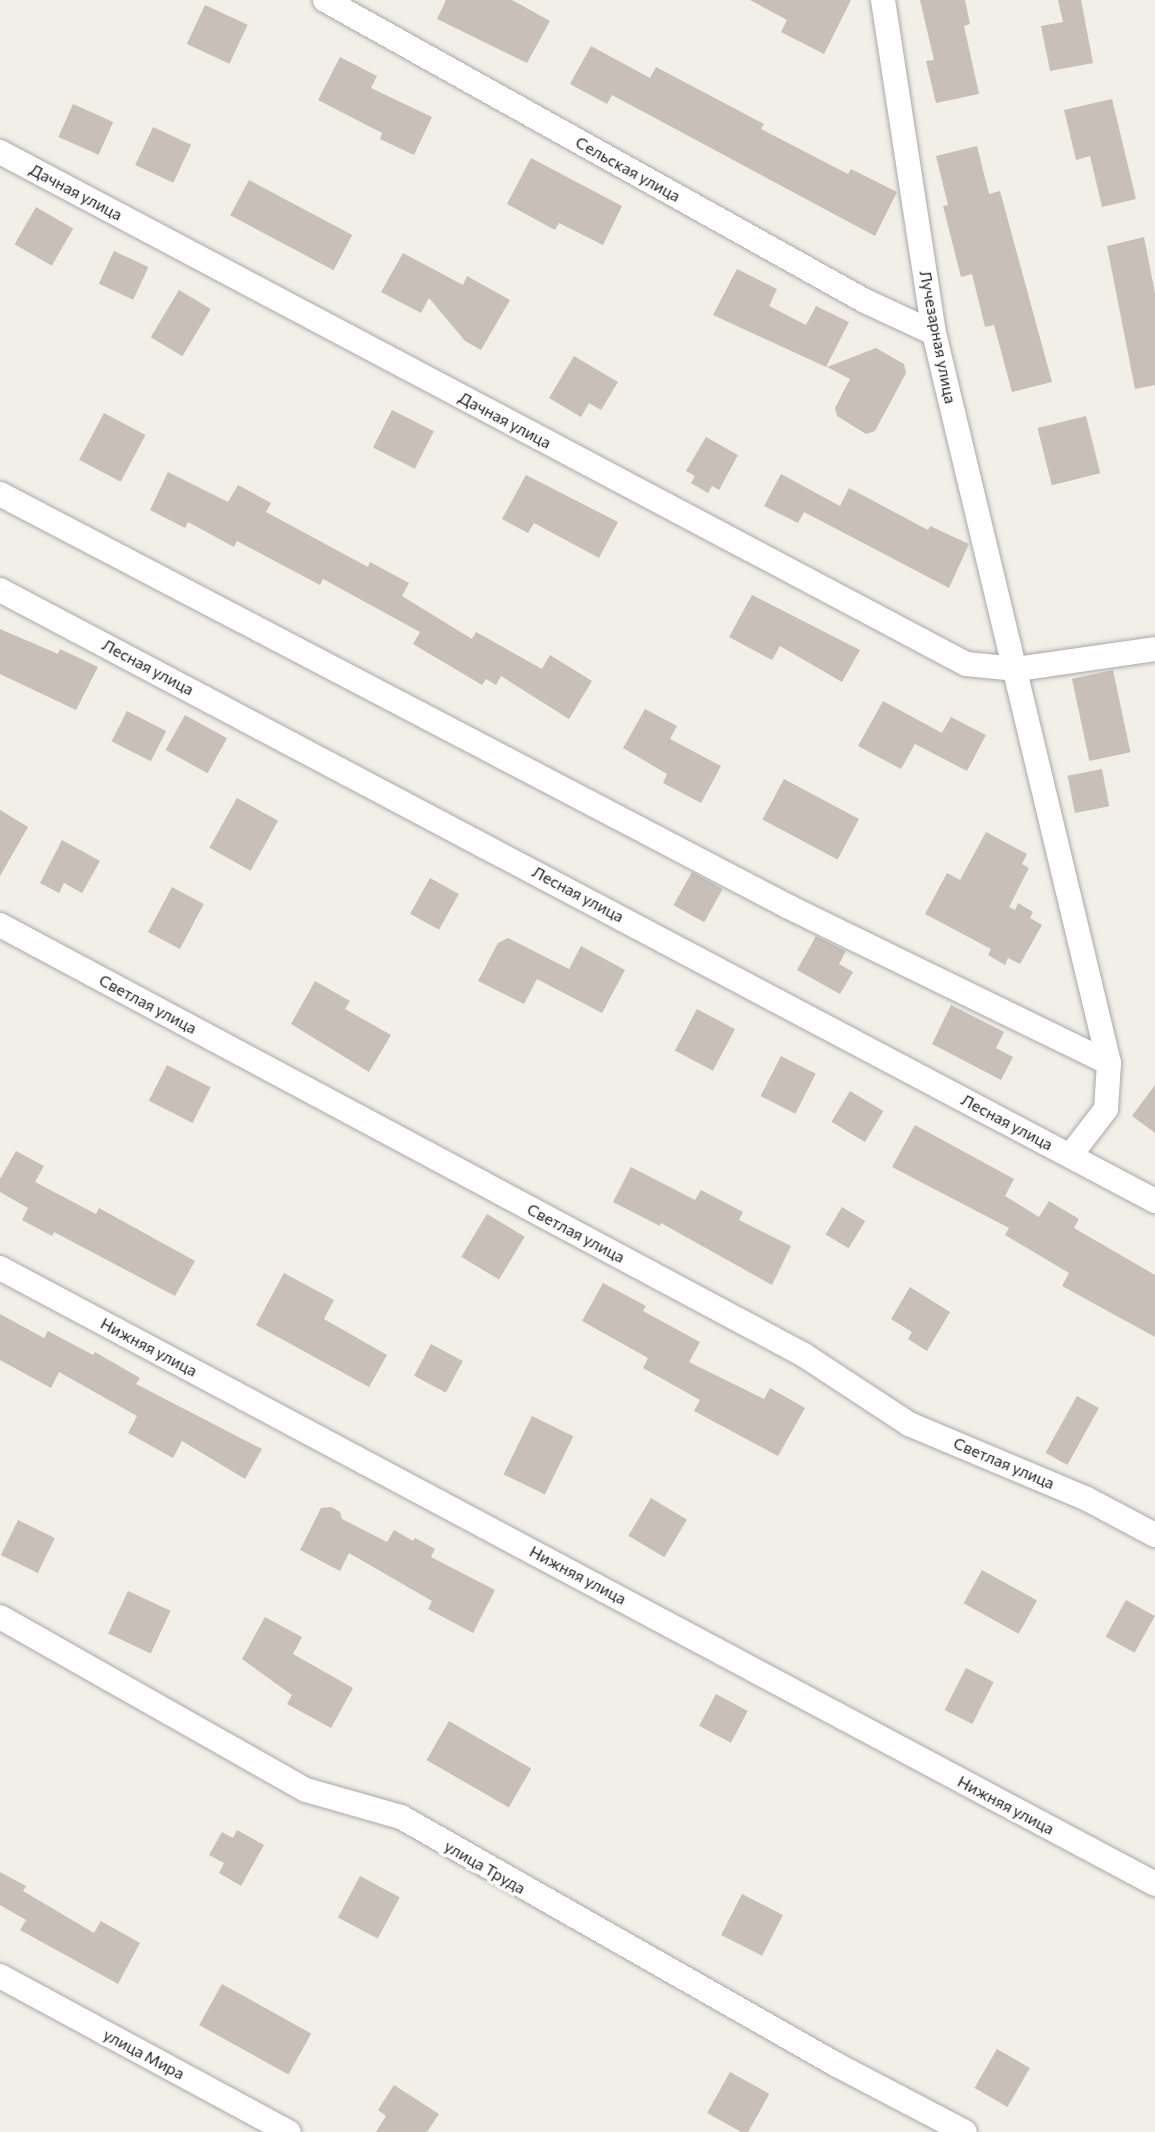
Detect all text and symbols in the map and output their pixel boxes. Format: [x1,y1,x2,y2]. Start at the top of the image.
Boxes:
street label: Сельская улица [572,132,684,206]
street label: Дачная улица [26,160,126,224]
street label: Лучезарная улица [916,269,960,405]
street label: Дачная улица [455,388,555,452]
street label: Лесная улица [99,635,197,699]
street label: Лесная улица [529,862,627,926]
street label: Светлая улица [96,970,200,1038]
street label: Лесная улица [958,1090,1056,1154]
street label: Светлая улица [524,1199,628,1267]
street label: Нижняя улица [97,1313,201,1381]
street label: Светлая улица [951,1433,1057,1493]
street label: Нижняя улица [526,1541,630,1609]
street label: Нижняя улица [954,1771,1058,1839]
street label: улица Труда [441,1836,529,1898]
street label: улица Мира [100,2025,188,2083]

